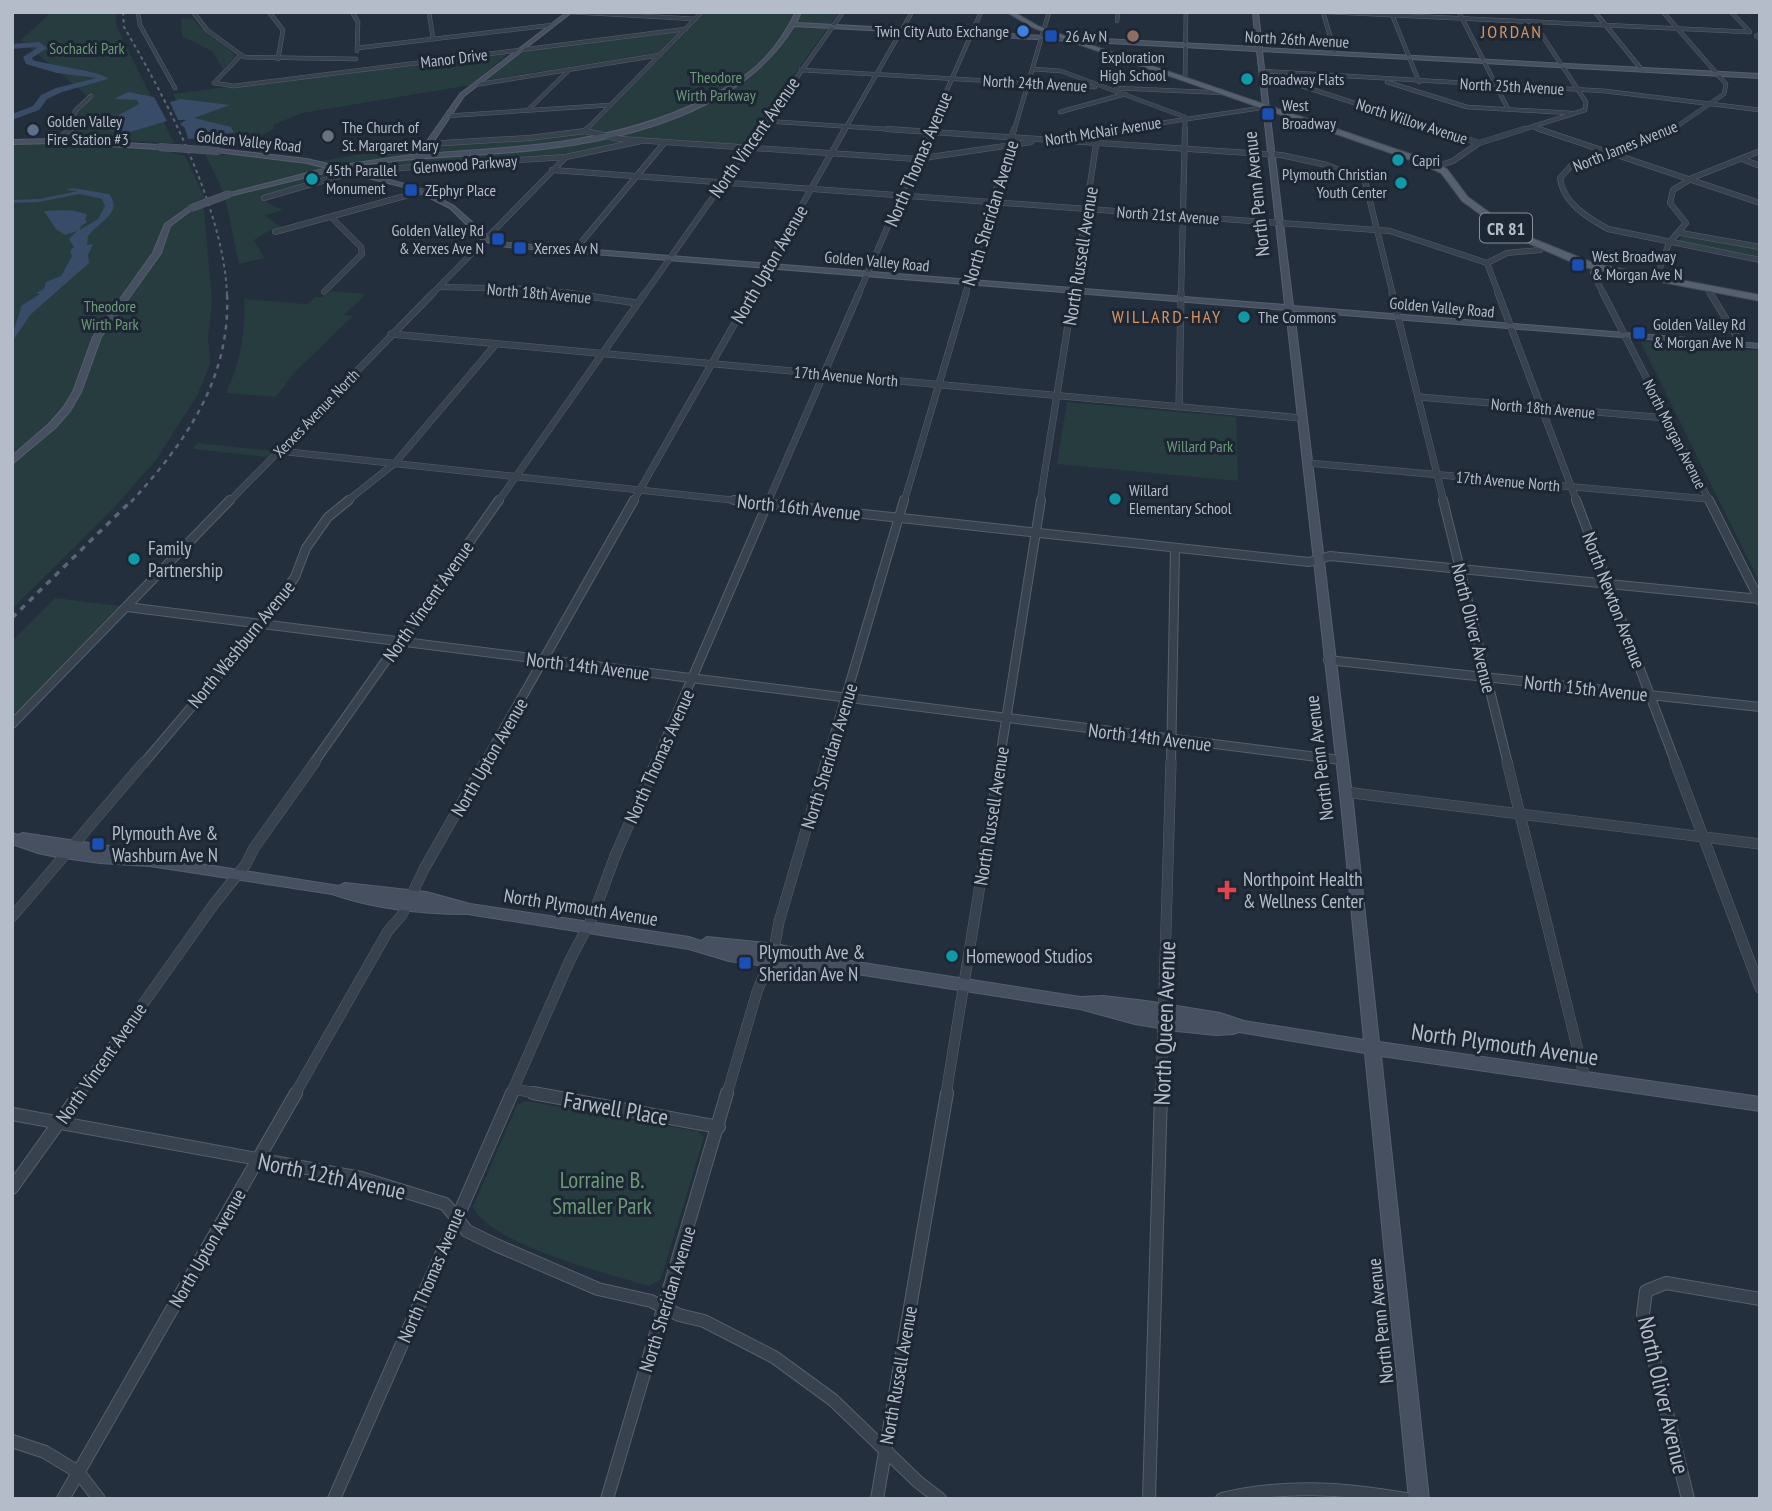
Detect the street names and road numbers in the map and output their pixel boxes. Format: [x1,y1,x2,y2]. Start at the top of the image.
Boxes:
street label: North 26th Avenue [1244,26,1350,52]
street label: Manor Drive [419,44,489,72]
street label: North 24th Avenue [982,70,1088,96]
street label: North Vincent Avenue [703,72,805,202]
street label: North 25th Avenue [1459,73,1565,99]
street label: North Thomas Avenue [879,88,957,230]
street label: North Willow Avenue [1354,94,1470,148]
street label: North McNair Avenue [1044,112,1162,150]
street label: North James Avenue [1570,116,1680,176]
street label: Golden Valley Road [196,126,302,156]
street label: North Penn Avenue [1237,130,1275,258]
street label: North Sheridan Avenue [956,137,1024,289]
street label: Glenwood Parkway [412,150,518,178]
street label: North Russell Avenue [1057,185,1103,327]
street label: North Upton Avenue [725,200,813,328]
street label: North 21st Avenue [1116,201,1220,229]
road number: CR 81 [1480,213,1532,242]
street label: Golden Valley Road [824,246,930,276]
street label: North 18th Avenue [486,278,592,308]
street label: Golden Valley Road [1389,292,1495,322]
street label: 17th Avenue North [793,361,899,391]
street label: Xerxes Avenue North [269,365,363,461]
street label: North Morgan Avenue [1639,376,1711,492]
street label: North 18th Avenue [1490,393,1596,423]
street label: 17th Avenue North [1455,466,1561,496]
street label: North 16th Avenue [736,489,862,525]
street label: North Newton Avenue [1577,528,1651,672]
street label: North Vincent Avenue [377,536,479,666]
street label: North Oliver Avenue [1446,561,1502,695]
street label: North Washburn Avenue [182,575,300,713]
street label: North 14th Avenue [525,647,651,685]
street label: North 15th Avenue [1523,670,1649,706]
street label: North Sheridan Avenue [795,680,863,832]
street label: North Thomas Avenue [619,685,699,827]
street label: North Upton Avenue [445,693,533,821]
street label: North Penn Avenue [1299,694,1339,822]
street label: North 14th Avenue [1087,718,1213,756]
street label: North Russell Avenue [968,745,1014,887]
street label: North Plymouth Avenue [502,883,660,931]
street label: North Queen Avenue [1147,940,1181,1106]
street label: North Vincent Avenue [50,998,152,1128]
street label: North Plymouth Avenue [1410,1017,1600,1071]
street label: Farwell Place [561,1085,671,1131]
street label: North 12th Avenue [256,1146,408,1206]
street label: North Upton Avenue [163,1184,251,1312]
street label: North Thomas Avenue [392,1204,470,1346]
street label: North Sheridan Avenue [633,1223,701,1375]
street label: North Penn Avenue [1361,1257,1399,1385]
street label: North Russell Avenue [874,1304,922,1446]
street label: North Oliver Avenue [1632,1313,1696,1477]

